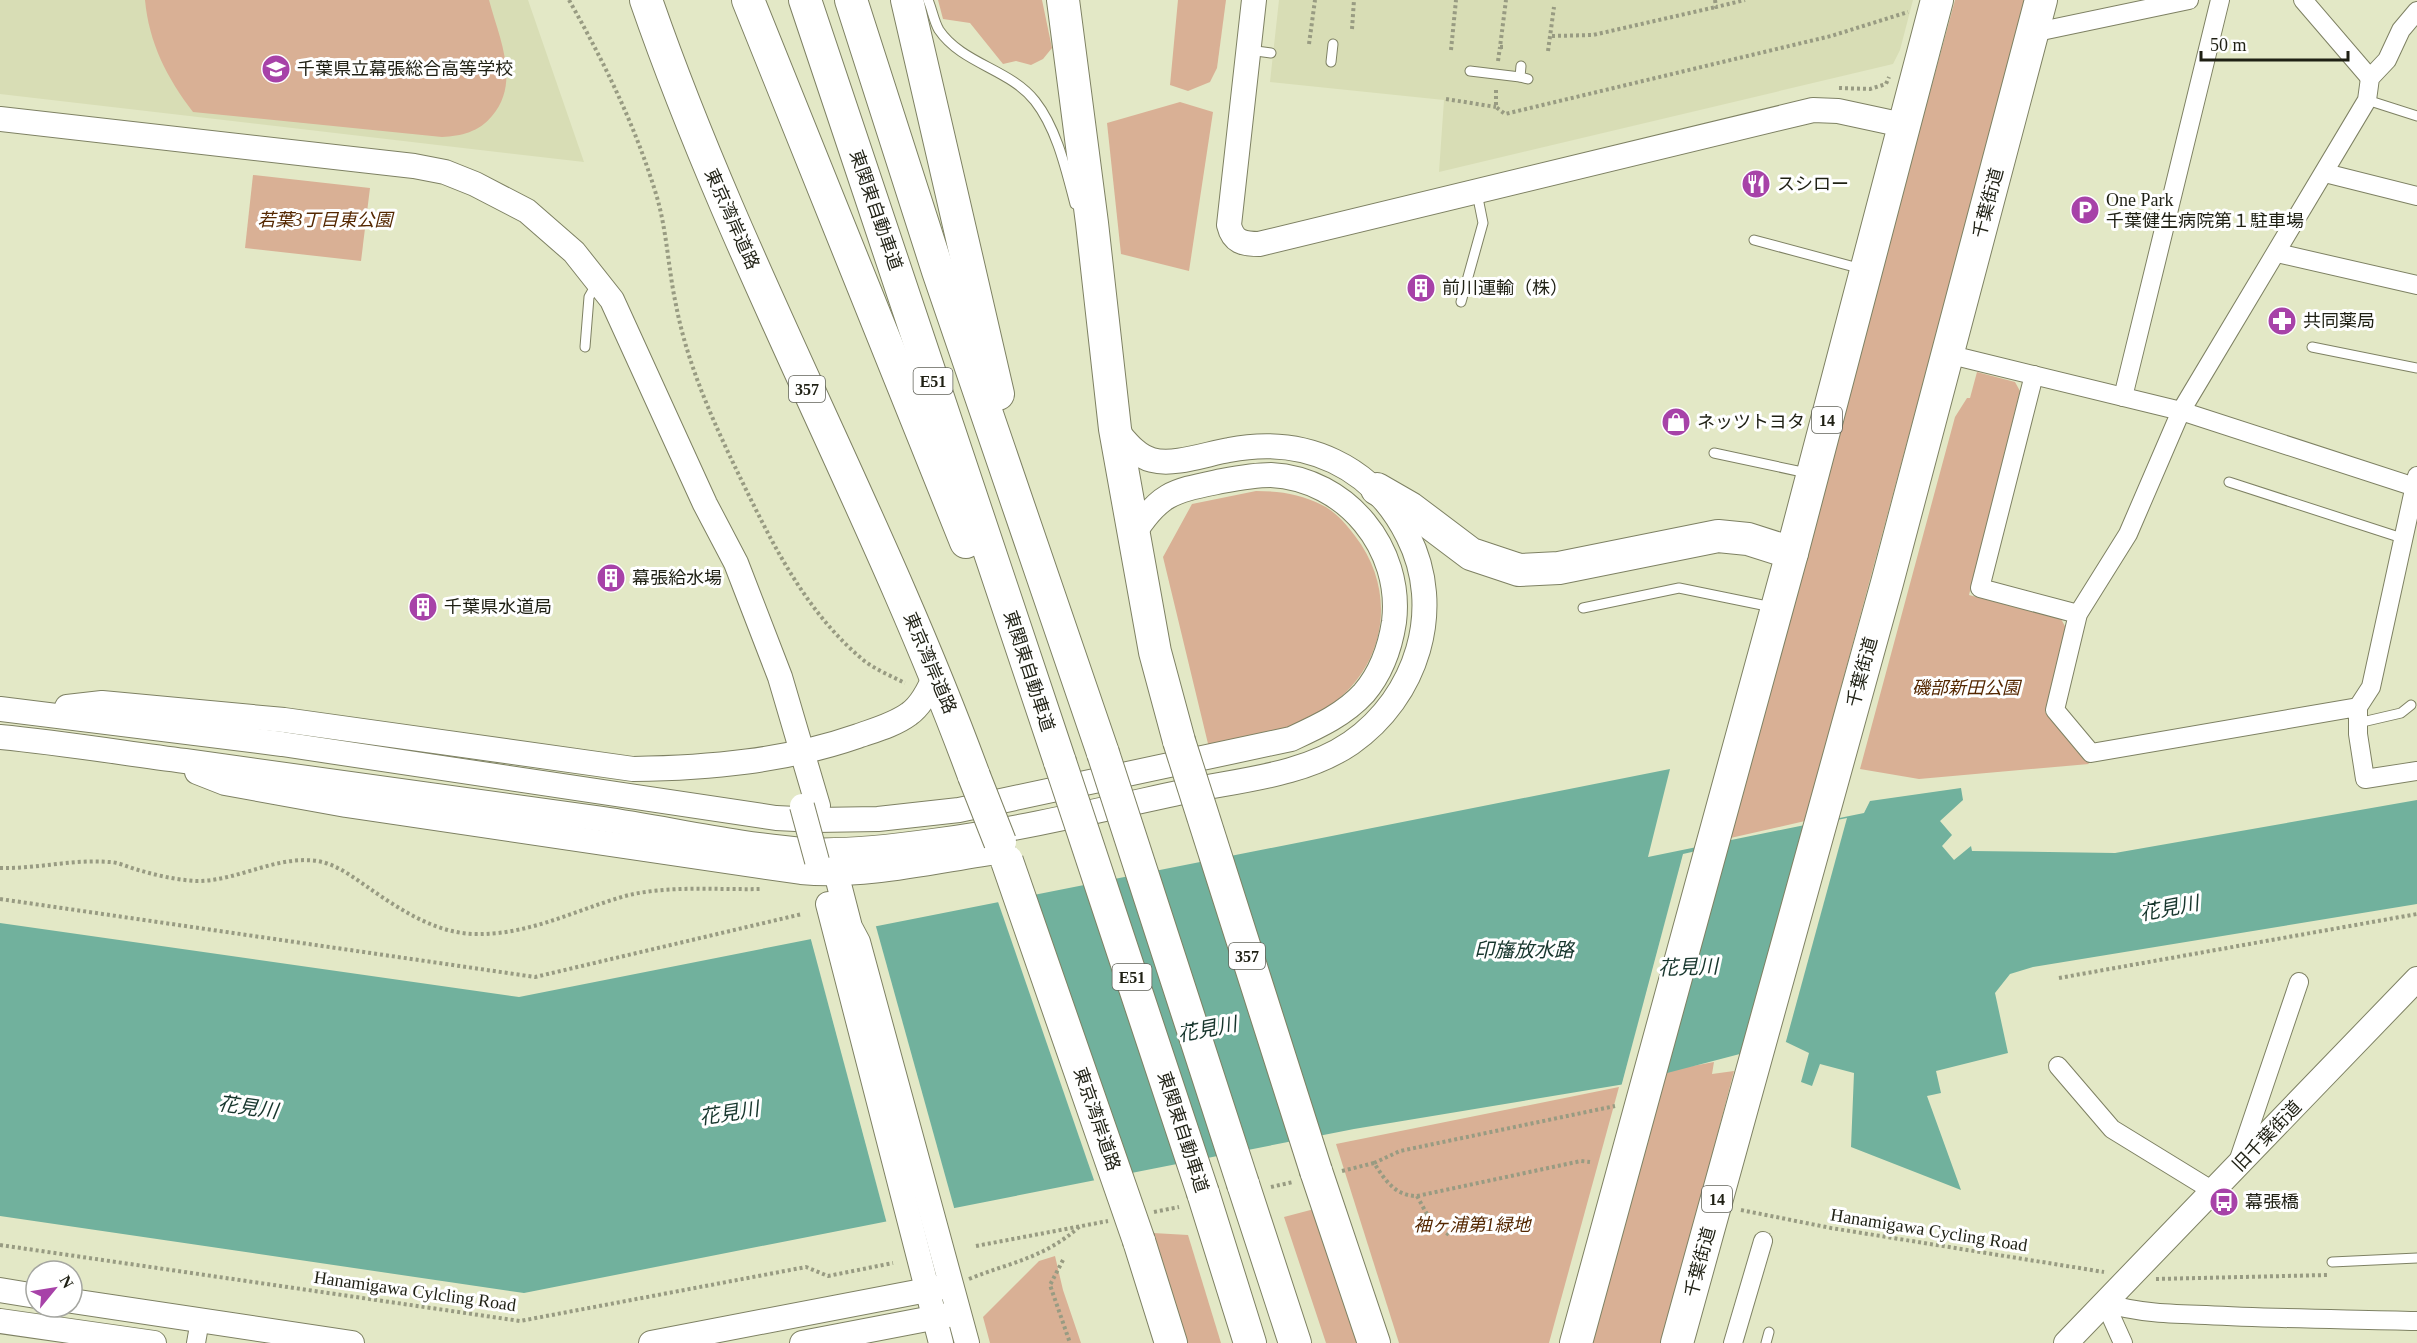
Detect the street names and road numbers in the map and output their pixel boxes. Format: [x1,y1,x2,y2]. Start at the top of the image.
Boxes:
street label: 東関東自動車道 [846,147,906,273]
street label: 東京湾岸道路 [701,166,763,272]
street label: 千葉街道 [1969,166,2007,240]
road number: E51 [914,368,952,394]
road number: 357 [789,376,825,402]
road number: 14 [1812,407,1842,433]
street label: 東関東自動車道 [1000,608,1058,734]
street label: 東京湾岸道路 [900,609,960,717]
street label: 千葉街道 [1843,635,1881,709]
road number: 357 [1229,943,1265,969]
road number: E51 [1112,964,1152,990]
street label: 東京湾岸道路 [1070,1065,1124,1173]
street label: 東関東自動車道 [1154,1069,1212,1195]
street label: 旧千葉街道 [2229,1097,2305,1175]
road number: 14 [1702,1186,1732,1212]
street label: Hanamigawa Cycling Road [1829,1205,2029,1255]
street label: 千葉街道 [1681,1225,1719,1299]
street label: Hanamigawa Cylcling Road [313,1267,517,1315]

